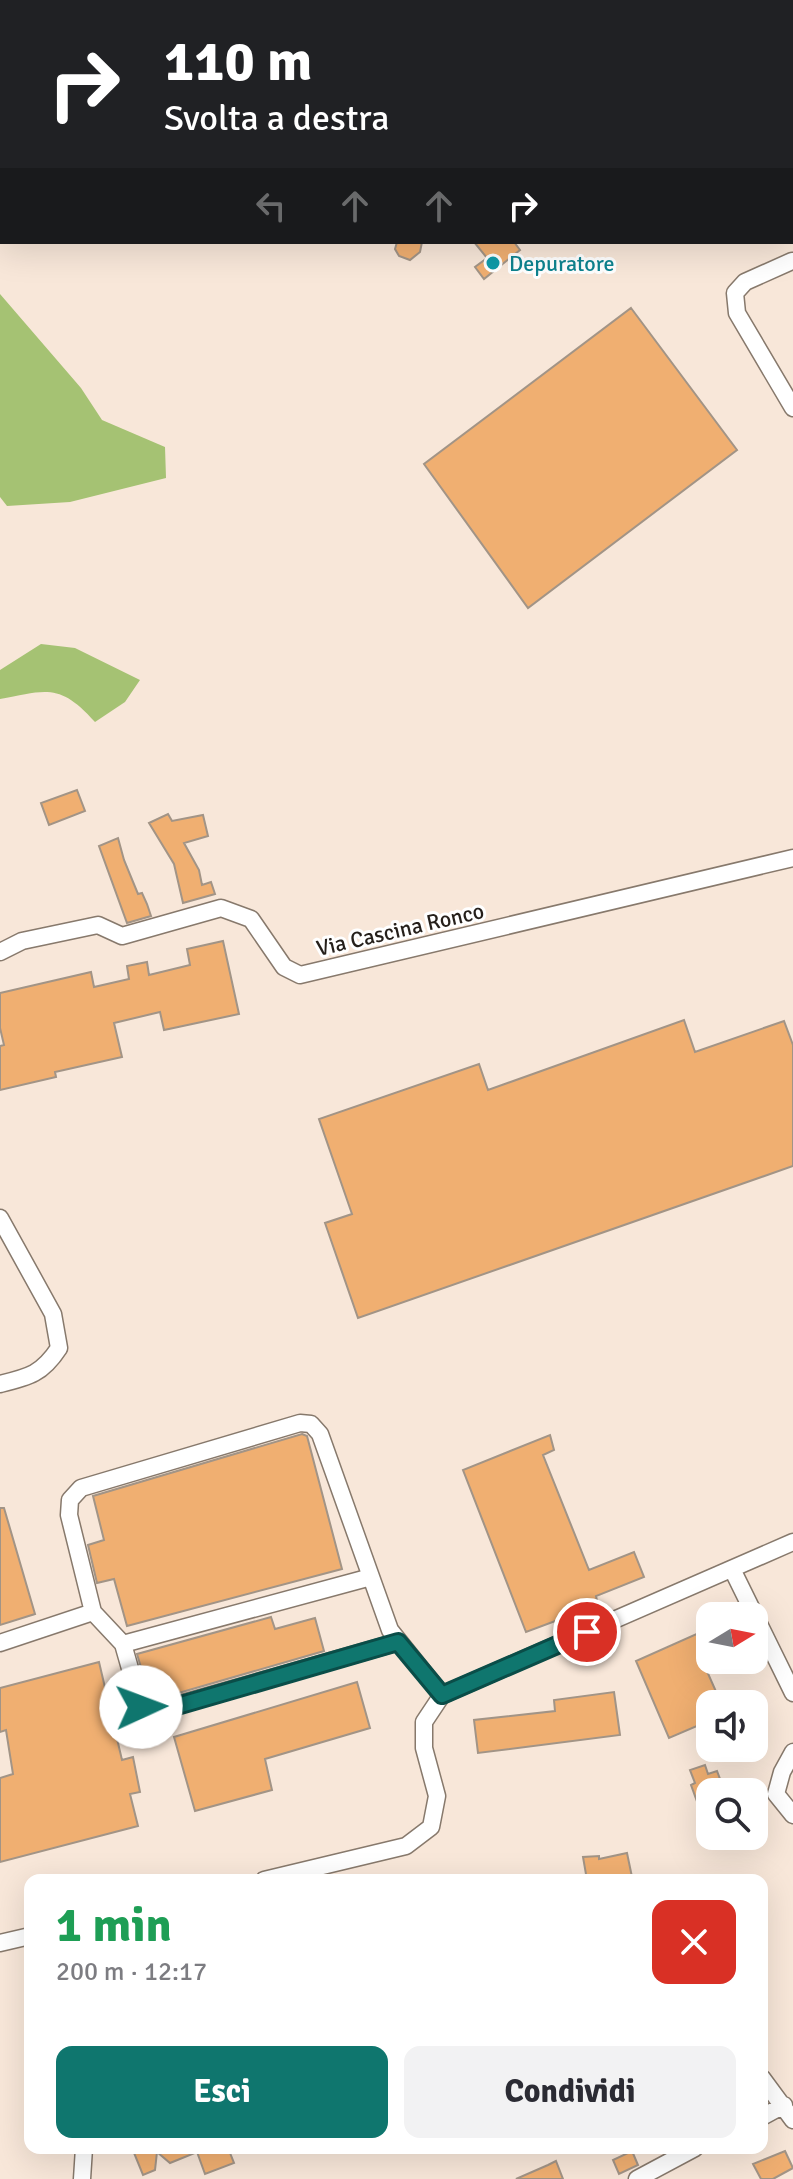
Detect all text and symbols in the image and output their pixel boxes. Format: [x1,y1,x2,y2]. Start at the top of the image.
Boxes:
text: 110 m [164,27,312,96]
icon: right [32,32,136,136]
text: Svolta a destra [164,96,390,141]
icon: left [249,184,293,228]
icon: ahead [333,184,377,228]
icon: ahead [417,184,461,228]
icon: right [501,184,545,228]
place label: Depuratore [509,250,614,277]
marker: Depuratore [484,254,502,272]
street label: Via Cascina Ronco [314,897,487,962]
pin [553,1598,621,1666]
north arrow [696,1602,768,1674]
map controls [696,1602,768,1850]
icon: arrive [565,1610,609,1654]
position arrow [99,1665,183,1749]
button: sound [696,1690,768,1762]
button: search [696,1778,768,1850]
text: 1 min [56,1896,172,1955]
button: close [652,1900,736,1984]
text: 200 m · 12:17 [56,1956,207,1988]
button: Esci [56,2046,388,2138]
button: Condividi [404,2046,736,2138]

